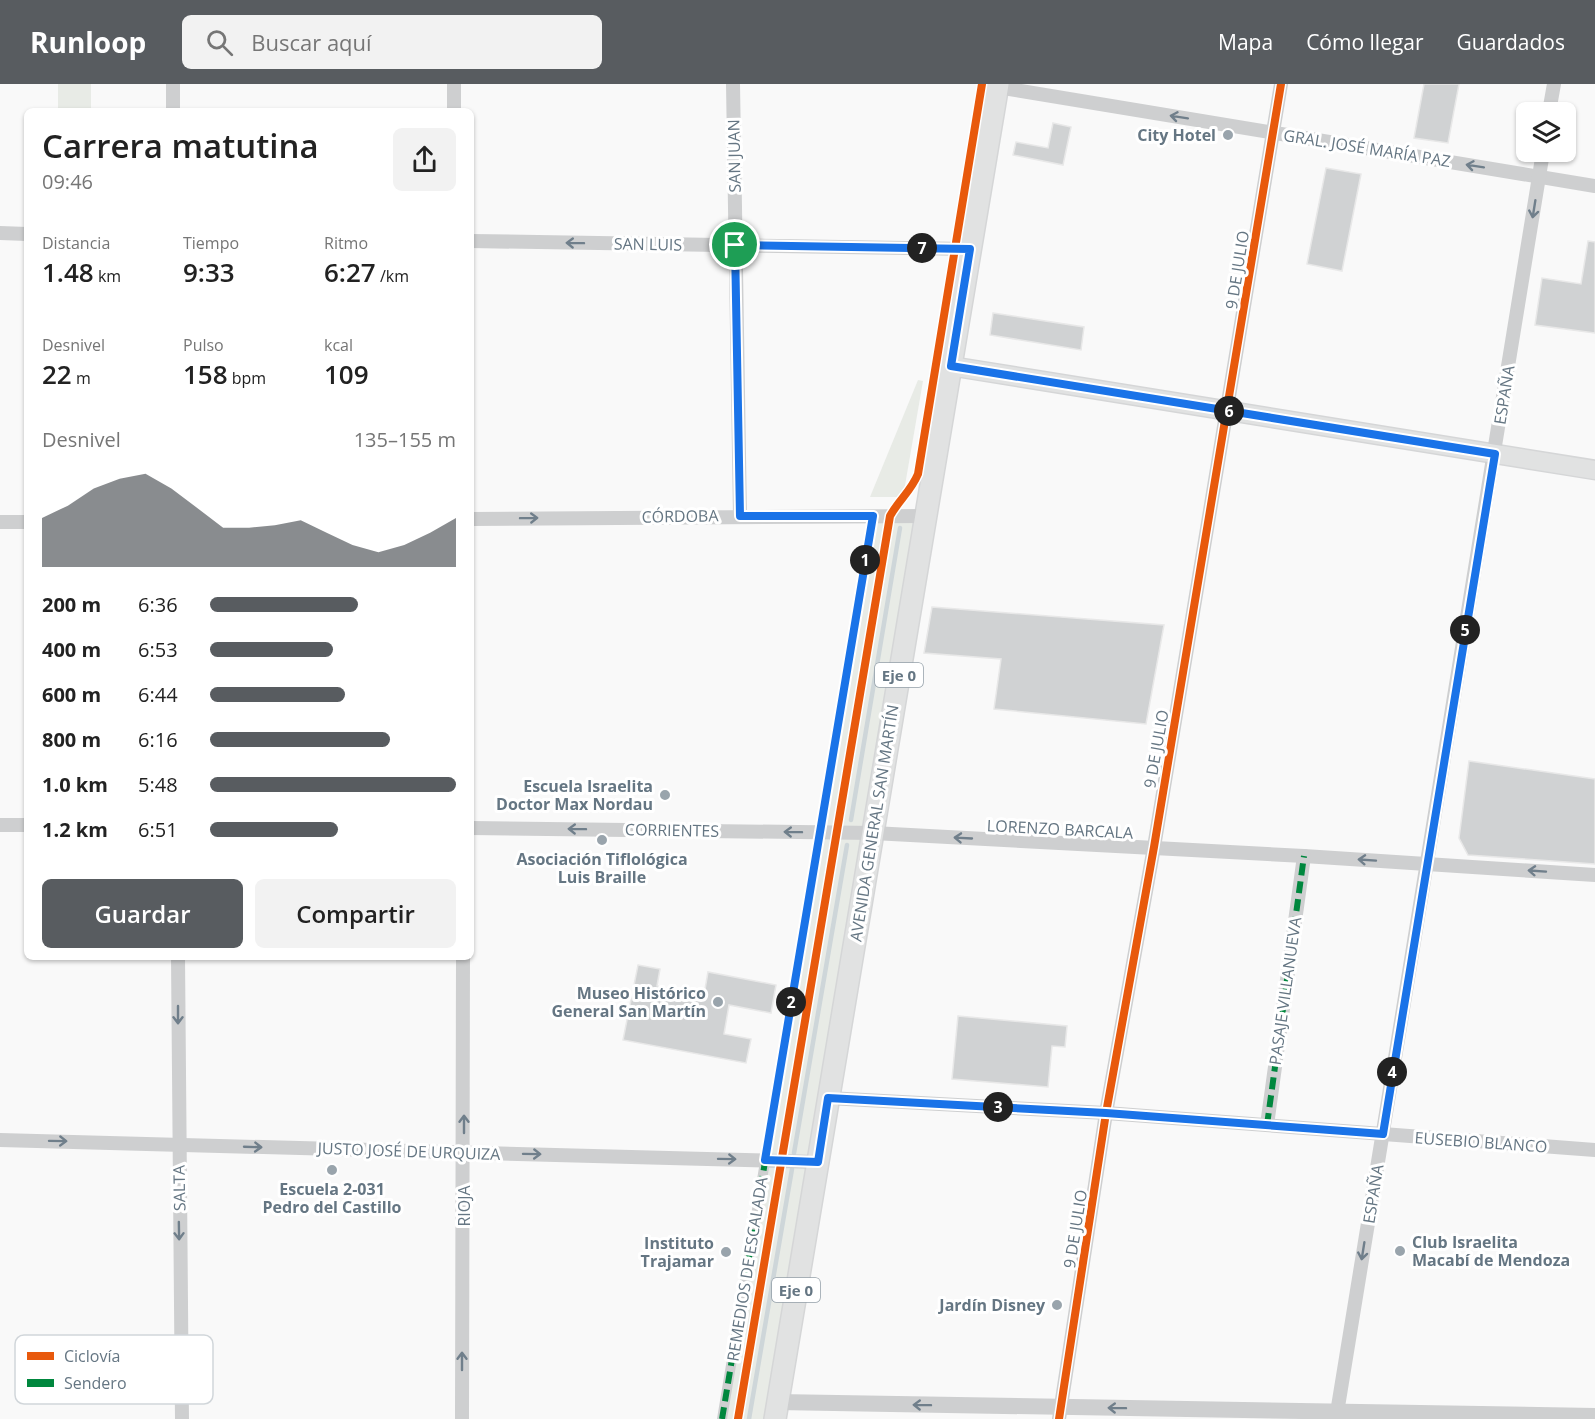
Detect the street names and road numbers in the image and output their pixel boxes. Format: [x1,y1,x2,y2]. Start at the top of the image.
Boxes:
street label: SAN JUAN [722,119,746,193]
street label: GRAL. JOSÉ MARÍA PAZ [1282,124,1452,172]
street label: 9 DE JULIO [1220,229,1254,311]
street label: SAN LUIS [614,232,683,256]
street label: ESPAÑA [1488,363,1520,426]
street label: CÓRDOBA [641,504,720,528]
road number: Eje 0 [875,663,923,687]
street label: AVENIDA GENERAL SAN MARTÍN [844,703,904,943]
street label: 9 DE JULIO [1138,708,1174,790]
street label: LORENZO BARCALA [986,814,1135,844]
street label: CORRIENTES [625,818,719,842]
street label: PASAJE VILLANUEVA [1264,915,1306,1066]
street label: EUSEBIO BLANCO [1414,1126,1548,1158]
street label: JUSTO JOSÉ DE URQUIZA [315,1137,502,1165]
street label: ESPAÑA [1357,1162,1389,1225]
street label: SALTA [168,1164,190,1211]
street label: REMEDIOS DE ESCALADA [722,1174,773,1363]
street label: RIOJA [453,1185,475,1227]
street label: 9 DE JULIO [1058,1188,1092,1270]
road number: Eje 0 [772,1278,820,1302]

